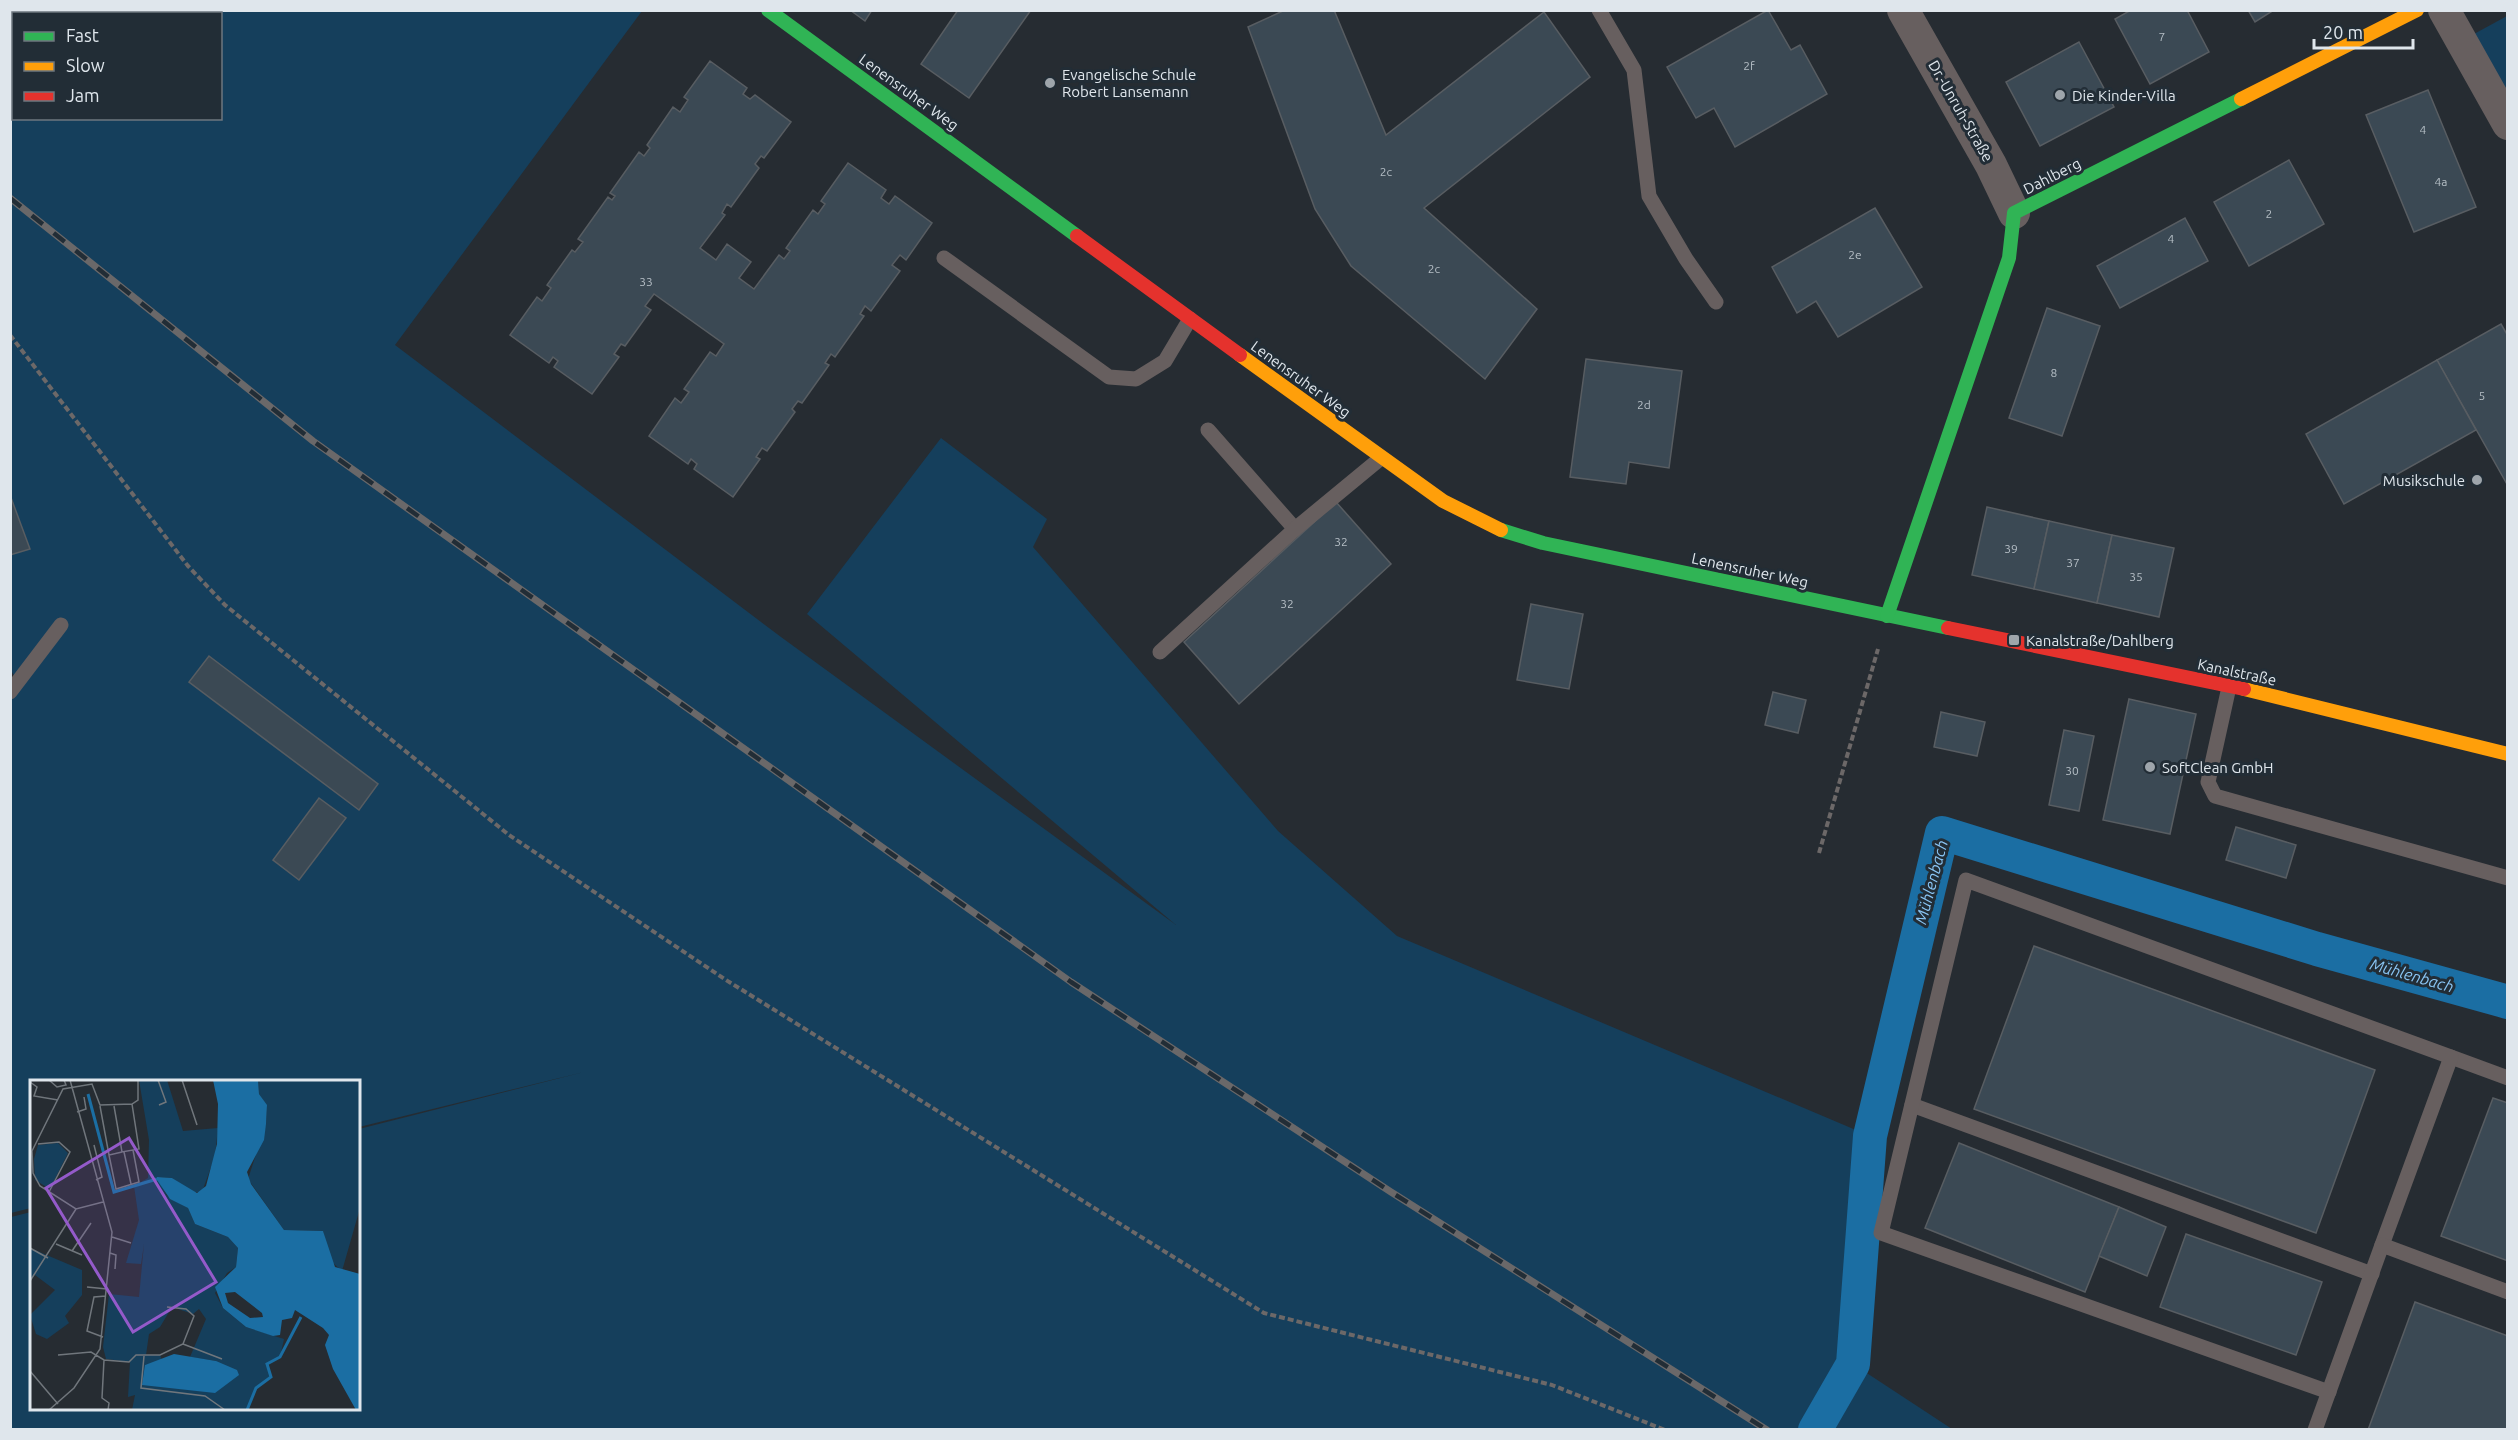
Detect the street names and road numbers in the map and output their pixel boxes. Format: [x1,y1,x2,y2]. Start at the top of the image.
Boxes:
street label: Lenensruher Weg [856,50,962,134]
street label: Dr.-Unruh-Straße [1925,57,1997,165]
street label: Dahlberg [2020,154,2084,198]
street label: Lenensruher Weg [1248,337,1354,421]
street label: Lenensruher Weg [1690,549,1810,591]
street label: Kanalstraße [2196,655,2278,689]

